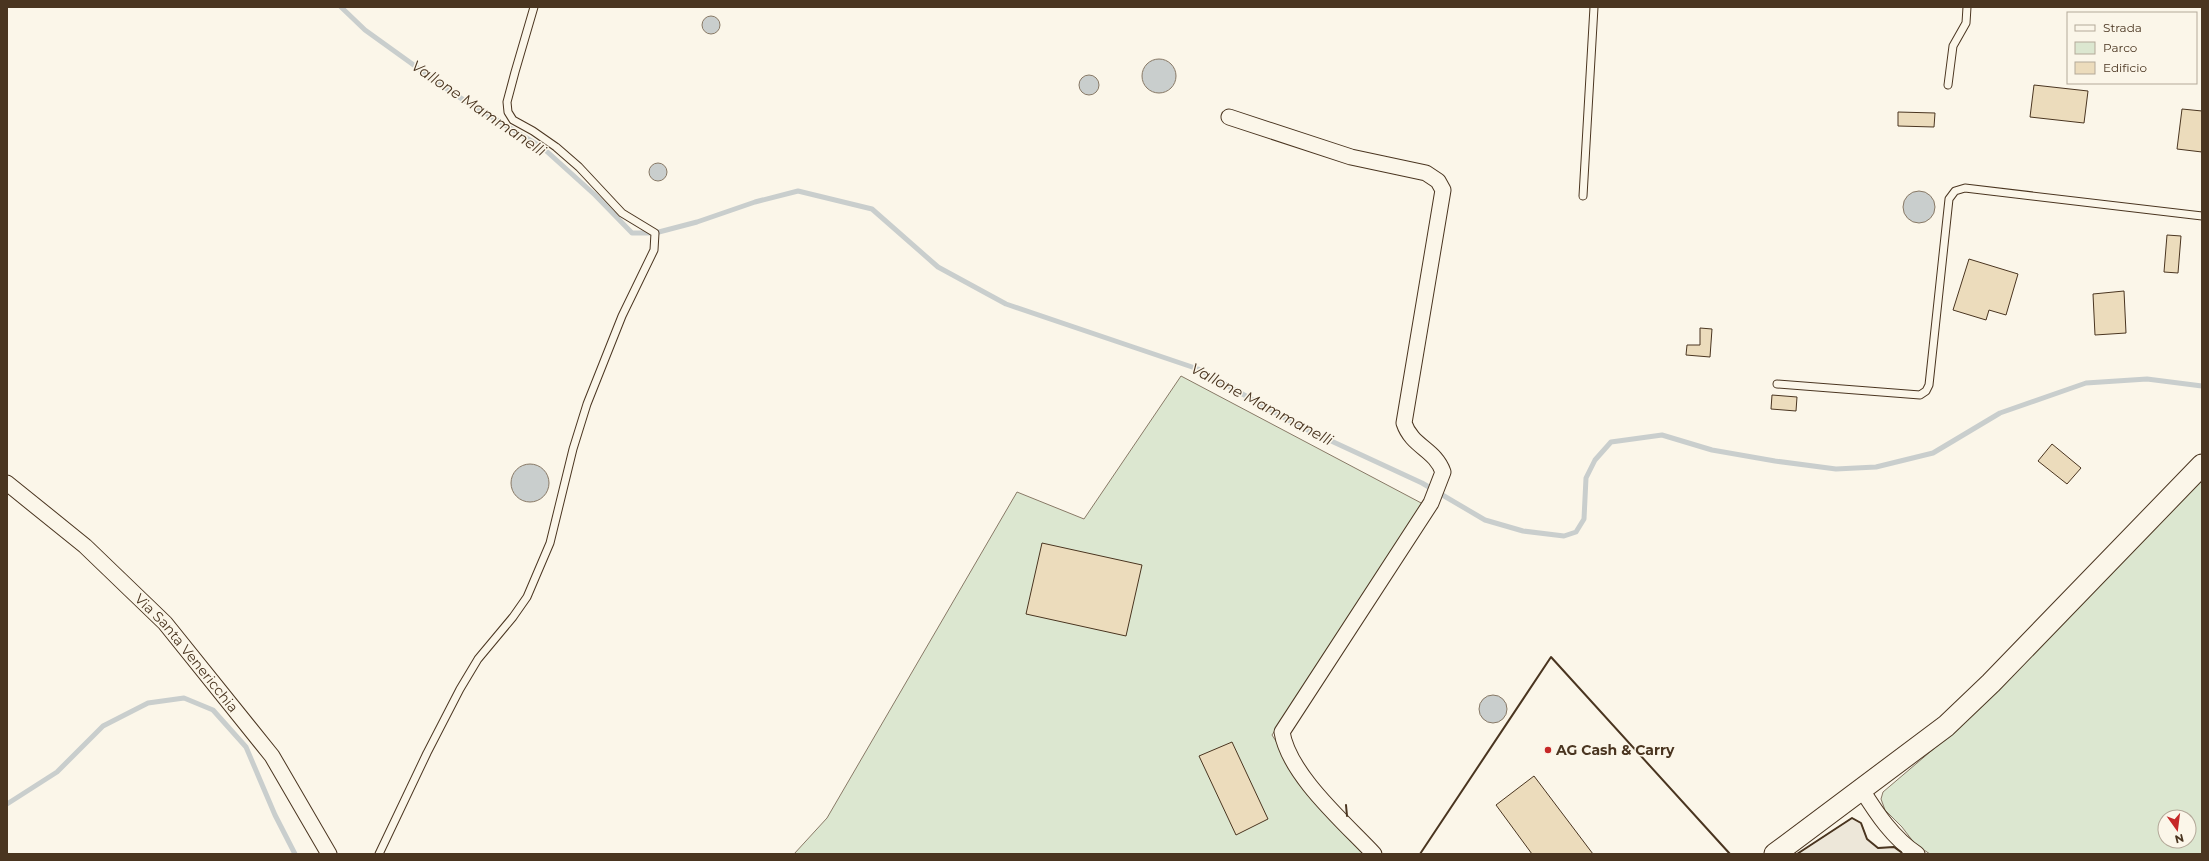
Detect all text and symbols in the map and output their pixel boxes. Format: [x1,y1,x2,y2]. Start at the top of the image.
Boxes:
legend [2067,12,2197,84]
text: Strada [2103,20,2142,35]
text: Parco [2103,40,2137,55]
water label: Vallone Mammanelli [408,56,551,161]
text: Edificio [2103,60,2147,75]
water label: Vallone Mammanelli [1188,358,1337,450]
street label: Via Santa Venericchia [131,590,242,716]
place label: AG Cash & Carry [1555,741,1675,759]
marker: AG Cash & Carry [1543,745,1553,755]
north arrow [2157,809,2197,849]
text: N [2173,831,2185,847]

